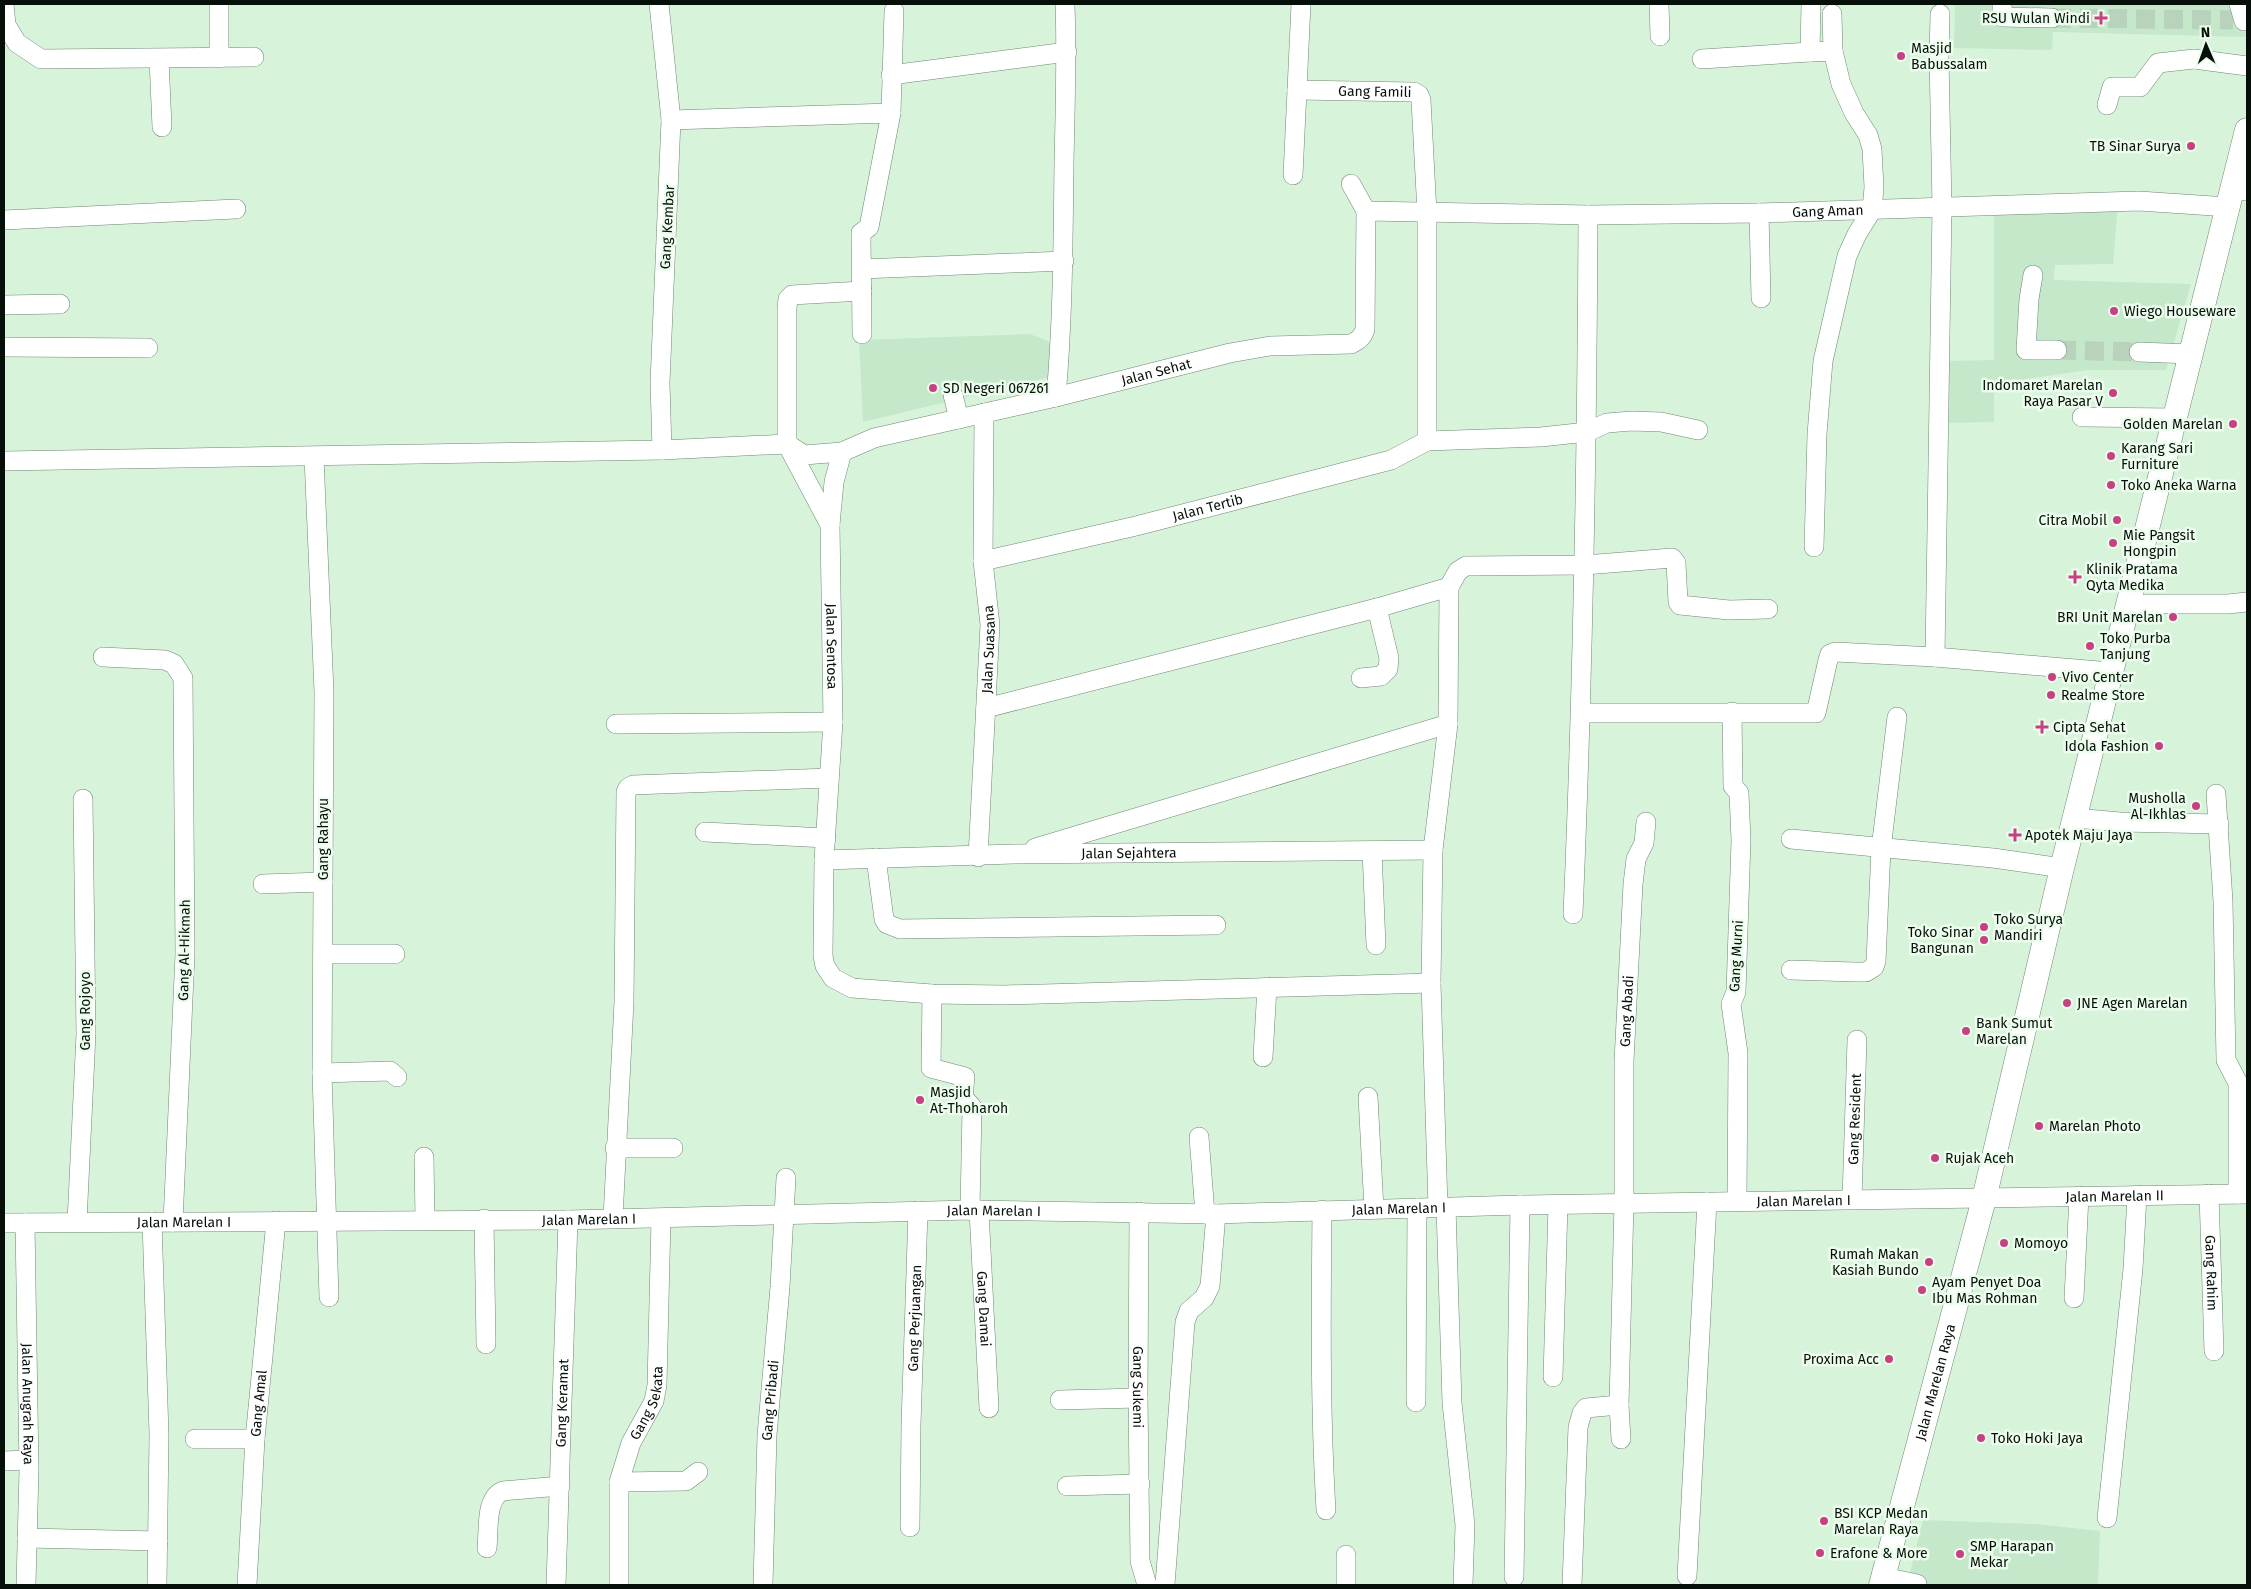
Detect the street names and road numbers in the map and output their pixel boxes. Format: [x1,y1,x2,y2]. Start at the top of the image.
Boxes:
street label: Gang Famili [1338,83,1412,101]
street label: Gang Kembar [657,184,678,270]
street label: Gang Aman [1792,202,1864,221]
street label: Jalan Sehat [1119,355,1194,389]
street label: Jalan Tertib [1171,491,1245,525]
street label: Jalan Sentosa [822,603,841,690]
street label: Jalan Suasana [978,604,999,694]
street label: Gang Rahayu [315,798,332,880]
street label: Jalan Sejahtera [1081,844,1177,862]
street label: Gang Al-Hikmah [175,899,194,1001]
street label: Gang Murni [1726,920,1747,993]
street label: Gang Rojoyo [77,971,94,1051]
street label: Gang Abadi [1617,975,1637,1048]
street label: Gang Resident [1845,1072,1865,1165]
street label: Jalan Marelan II [2065,1187,2164,1206]
street label: Jalan Marelan I [1756,1192,1851,1210]
street label: Jalan Marelan I [1351,1199,1446,1219]
street label: Jalan Marelan I [947,1202,1041,1220]
street label: Jalan Marelan I [542,1210,636,1229]
street label: Jalan Marelan I [137,1214,231,1231]
street label: Gang Rahim [2201,1235,2221,1311]
street label: Gang Perjuangan [905,1264,925,1372]
street label: Gang Damai [973,1271,994,1347]
street label: Jalan Marelan Raya [1912,1322,1959,1442]
street label: Jalan Anugrah Raya [18,1343,37,1465]
street label: Gang Sukemi [1129,1346,1146,1428]
street label: Gang Keramat [553,1358,572,1448]
street label: Gang Pribadi [759,1359,783,1441]
street label: Gang Sekata [626,1366,666,1443]
street label: Gang Amal [247,1369,271,1438]

